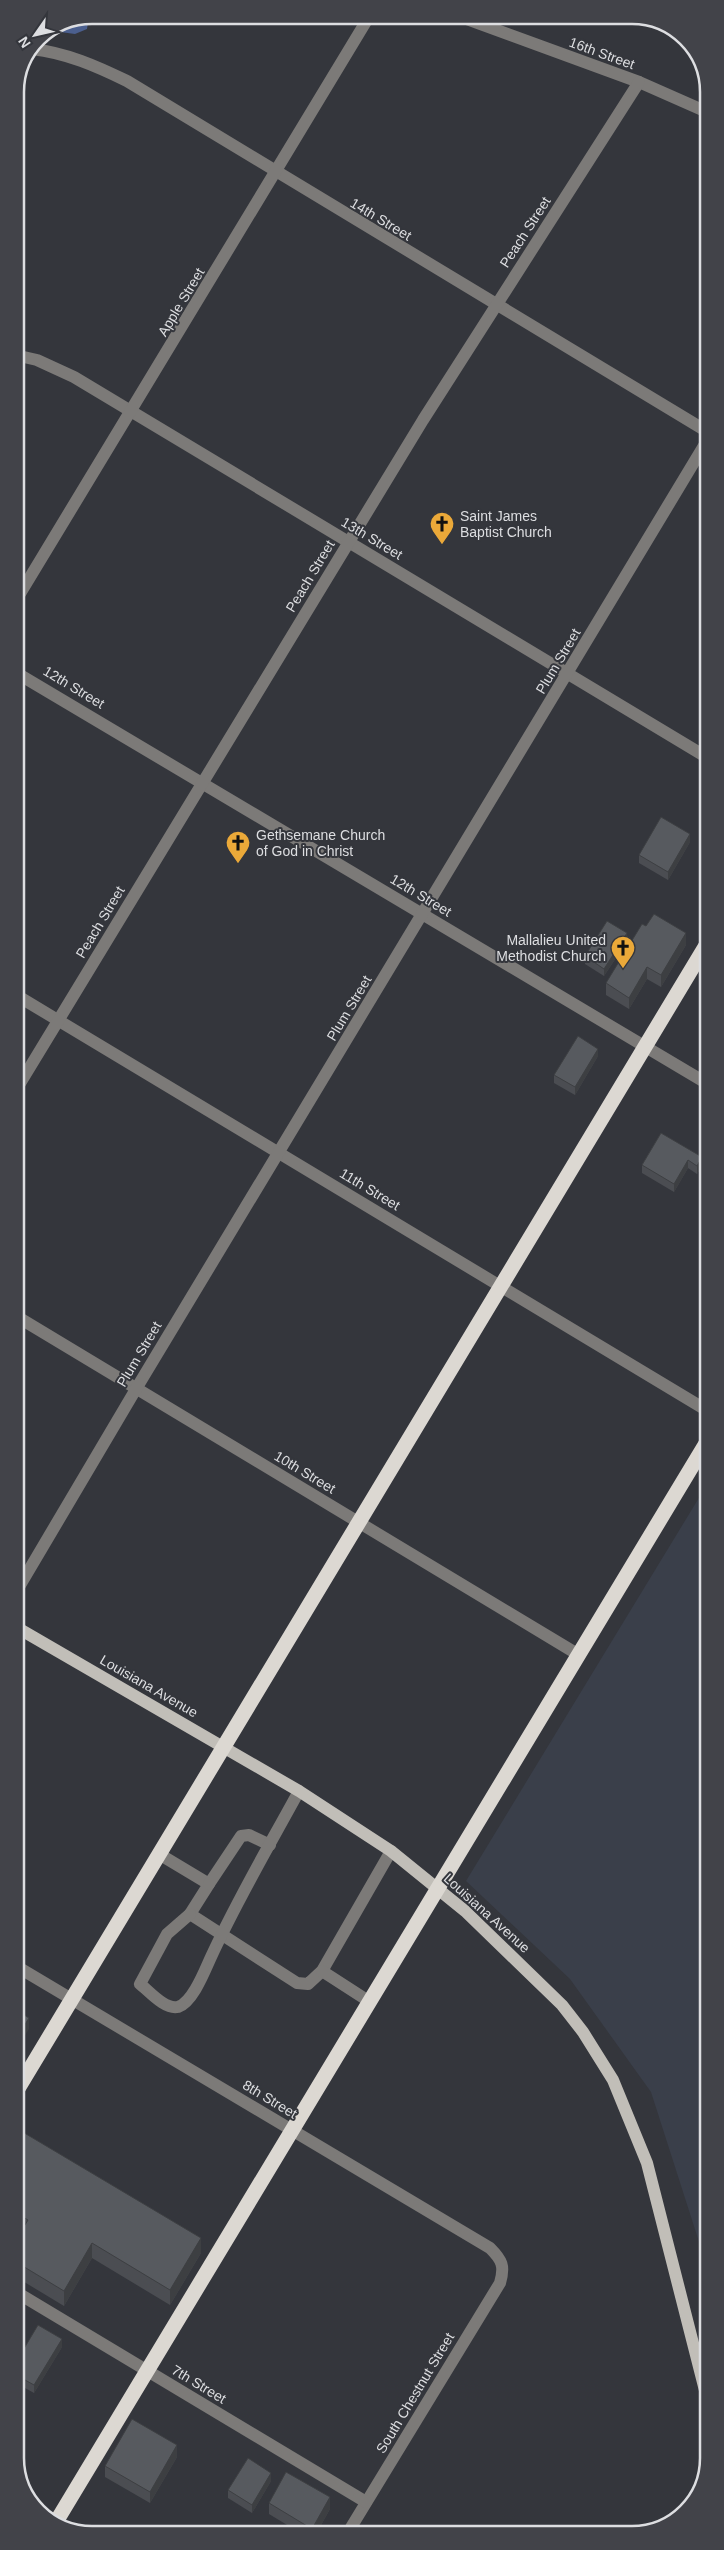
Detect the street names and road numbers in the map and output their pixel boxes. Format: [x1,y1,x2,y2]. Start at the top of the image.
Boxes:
street label: 16th Street [567,34,637,72]
street label: Peach Street [496,194,554,270]
street label: 14th Street [348,195,415,244]
street label: Apple Street [154,265,208,339]
street label: 13th Street [339,514,406,563]
street label: Peach Street [282,537,338,615]
street label: Plum Street [532,625,584,696]
street label: 12th Street [41,663,108,712]
street label: 12th Street [388,871,455,920]
street label: Peach Street [72,883,128,961]
street label: Plum Street [323,972,375,1043]
street label: 11th Street [337,1165,403,1213]
street label: Plum Street [113,1318,165,1389]
street label: 10th Street [272,1448,339,1497]
street label: Louisiana Avenue [97,1651,201,1721]
street label: Louisiana Avenue [441,1870,533,1956]
street label: 8th Street [240,2077,300,2122]
street label: South Chestnut Street [373,2330,457,2456]
street label: 7th Street [169,2362,229,2407]

